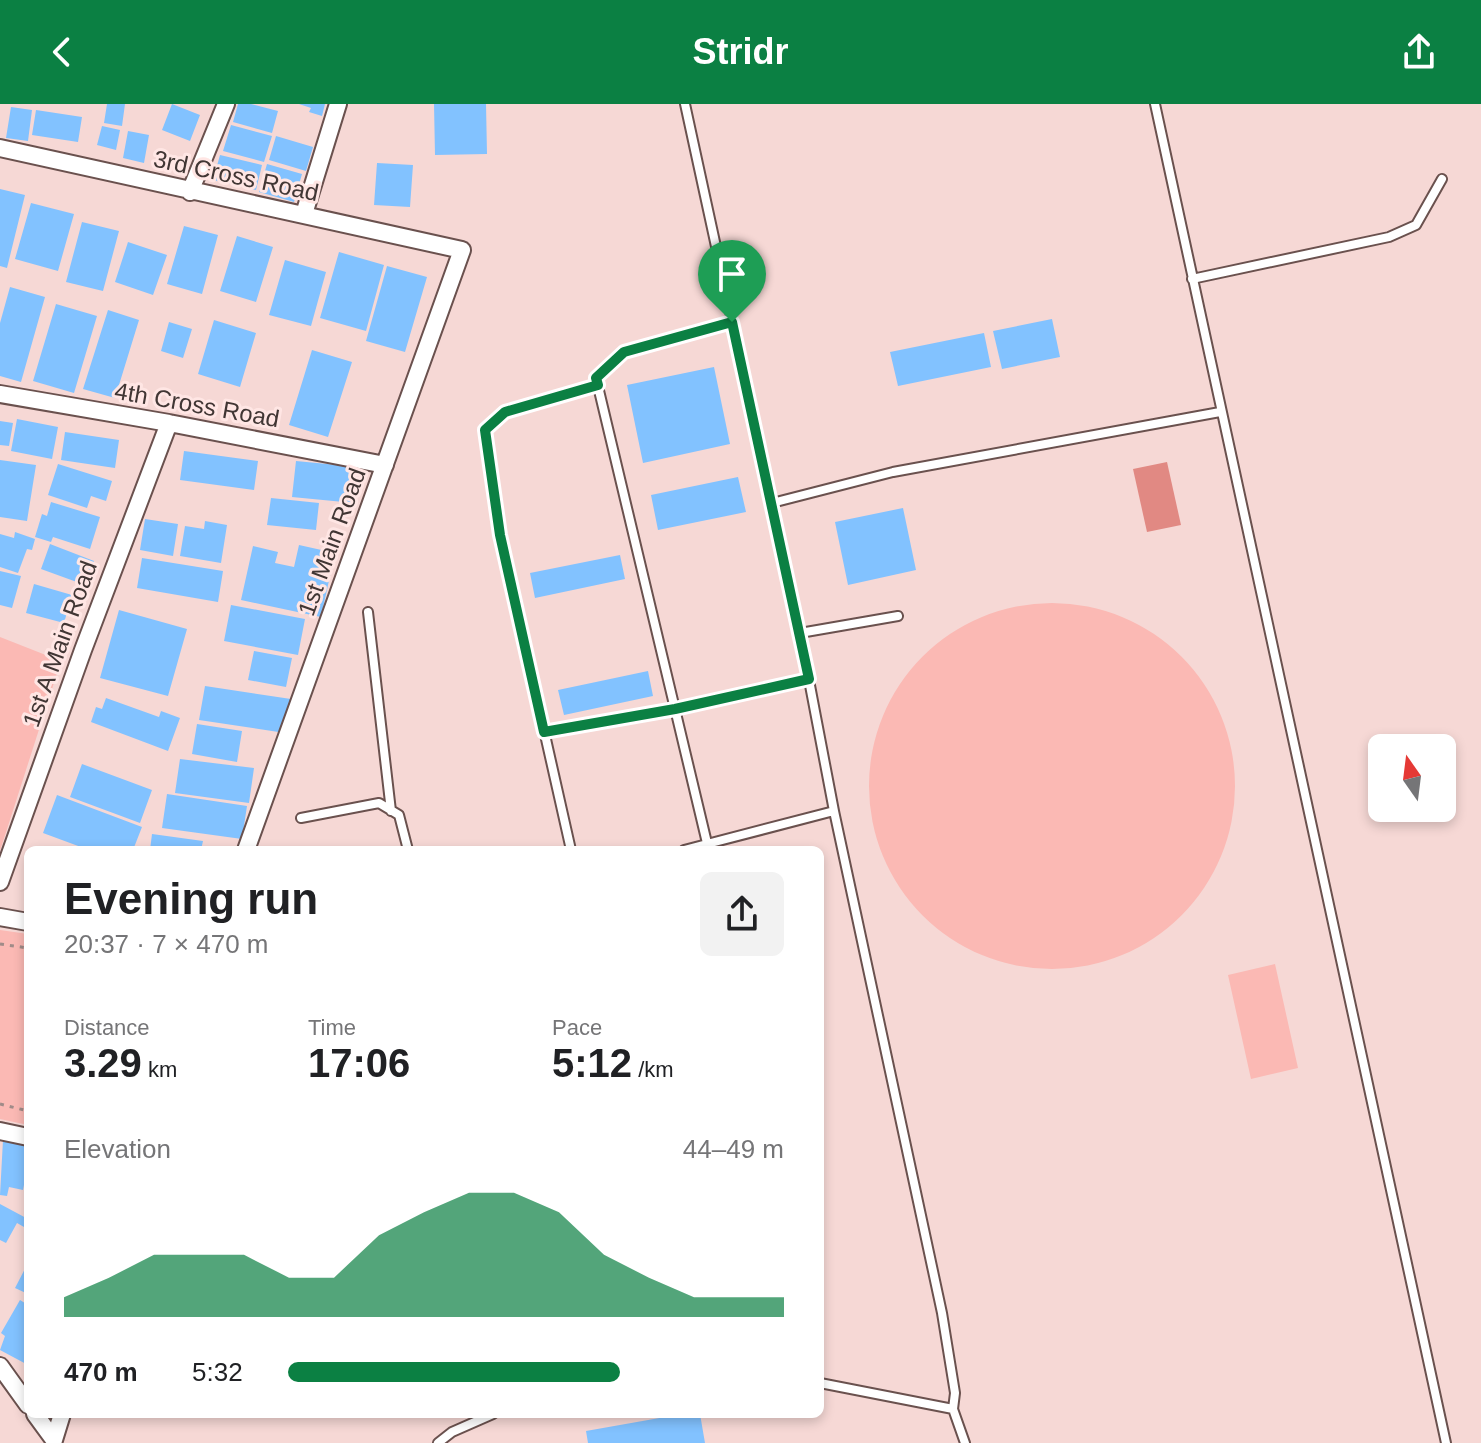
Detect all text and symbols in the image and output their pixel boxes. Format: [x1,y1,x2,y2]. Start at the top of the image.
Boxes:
icon: back [40,30,84,74]
icon: share [1397,30,1441,74]
text: Stridr [692,31,789,72]
street label: 3rd Cross Road [151,145,321,206]
pin [698,240,766,322]
icon: arrive [710,252,754,296]
street label: 4th Cross Road [113,377,282,432]
street label: 1st Main Road [292,465,371,619]
street label: 1st A Main Road [17,557,102,731]
north arrow [1368,734,1456,822]
map controls [1368,734,1456,822]
button: share [700,872,784,956]
text: Evening run [64,874,318,923]
text: 20:37 · 7 × 470 m [64,929,269,959]
text: Distance [64,1015,150,1040]
text: Time [308,1015,356,1040]
text: Pace [552,1015,602,1040]
text: 3.29 [64,1041,142,1085]
text: 17:06 [308,1041,410,1085]
text: 5:12 [552,1041,632,1085]
text: km [142,1057,177,1082]
text: /km [632,1057,674,1082]
text: Elevation [64,1134,171,1164]
text: 44–49 m [683,1134,784,1164]
text: 470 m [64,1357,138,1387]
text: 5:32 [192,1357,243,1387]

